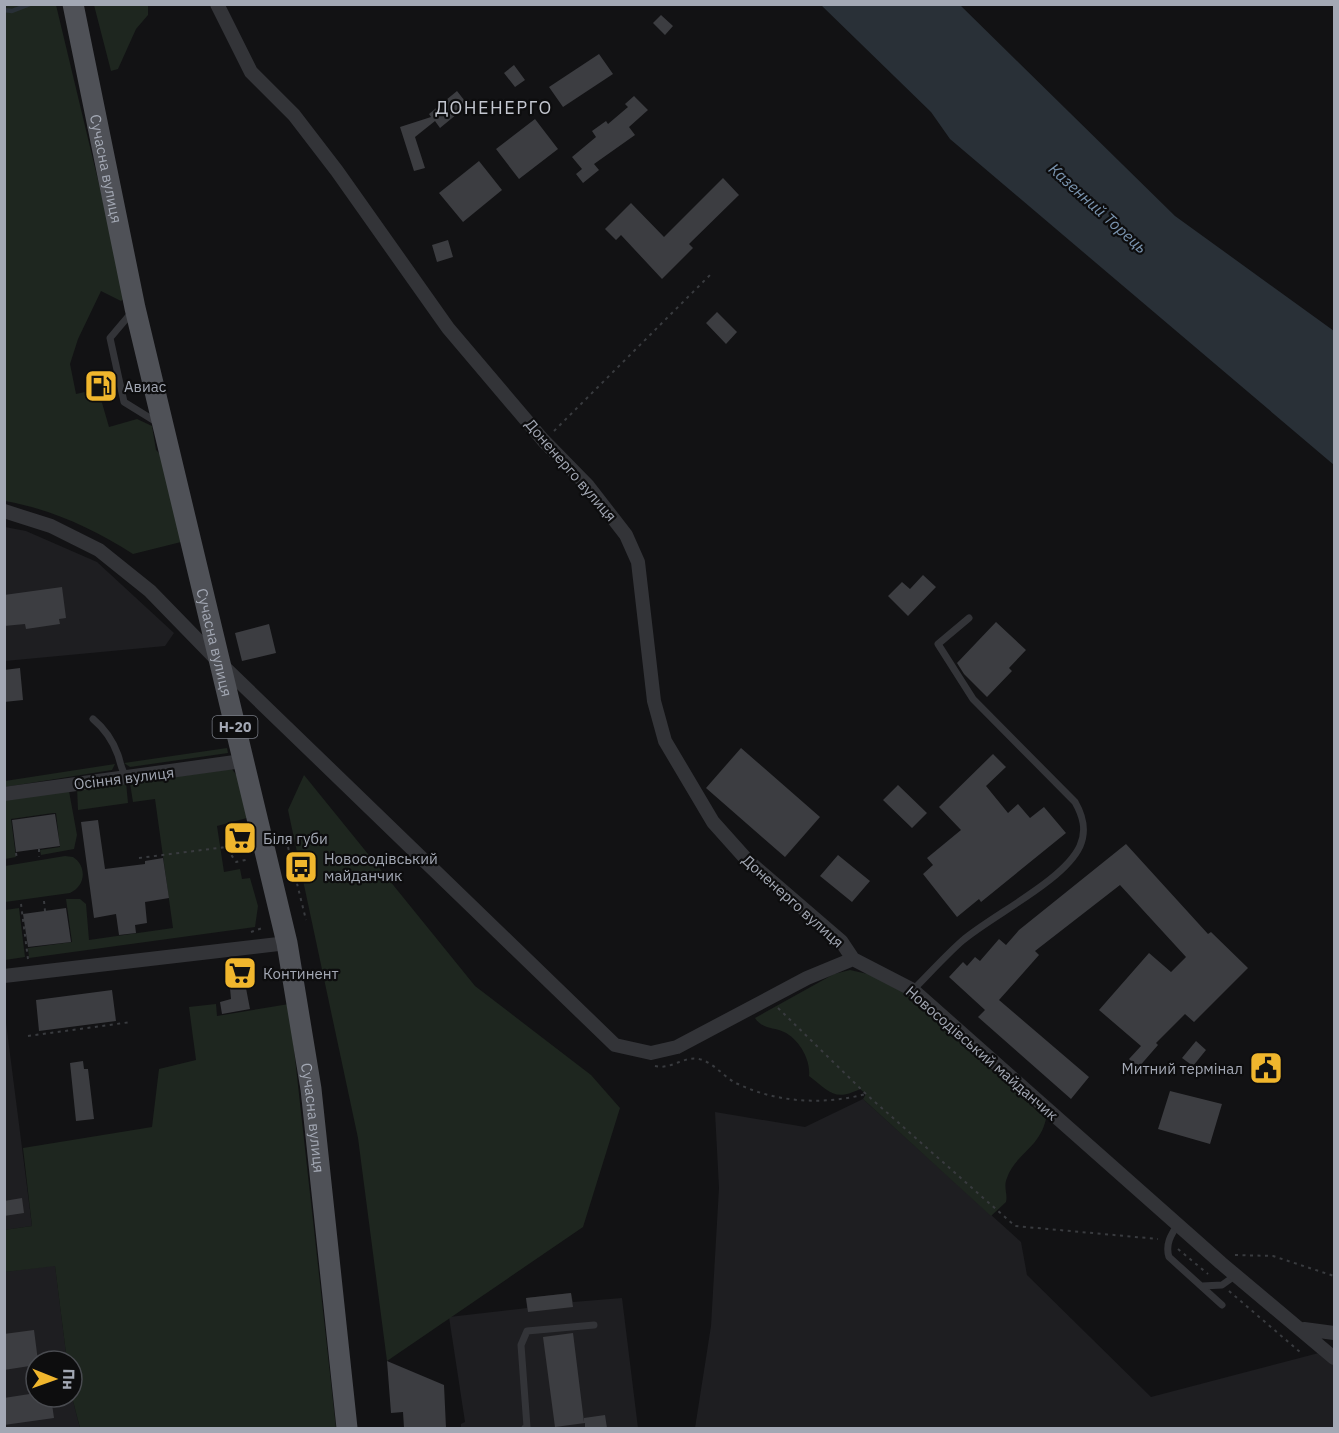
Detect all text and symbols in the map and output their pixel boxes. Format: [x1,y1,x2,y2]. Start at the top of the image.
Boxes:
district label: ДОНЕНЕРГО [435,96,553,119]
street label: Сучасна вулиця [86,112,127,225]
water label: Казенний Торець [1045,159,1151,257]
fuel station icon: Авиас [83,368,119,404]
place label: Авиас [124,377,167,396]
street label: Доненерго вулиця [521,415,621,525]
street label: Сучасна вулиця [193,586,237,698]
road number: Н-20 [212,716,258,738]
street label: Осіння вулиця [73,762,175,794]
supermarket icon: Біля губи [222,820,258,856]
place label: Біля губи [263,829,328,848]
bus stop icon: Новосодівський майданчик [283,849,319,885]
place label: Новосодівський майданчик [324,849,438,885]
street label: Доненерго вулиця [738,850,848,952]
supermarket icon: Континент [222,955,258,991]
place label: Континент [263,964,339,983]
street label: Новосодівський майданчик [902,982,1062,1124]
public building icon: Митний термінал [1248,1050,1284,1086]
place label: Митний термінал [1121,1059,1243,1078]
street label: Сучасна вулиця [297,1061,329,1174]
north arrow [24,1349,84,1409]
text: Пн [59,1369,79,1390]

